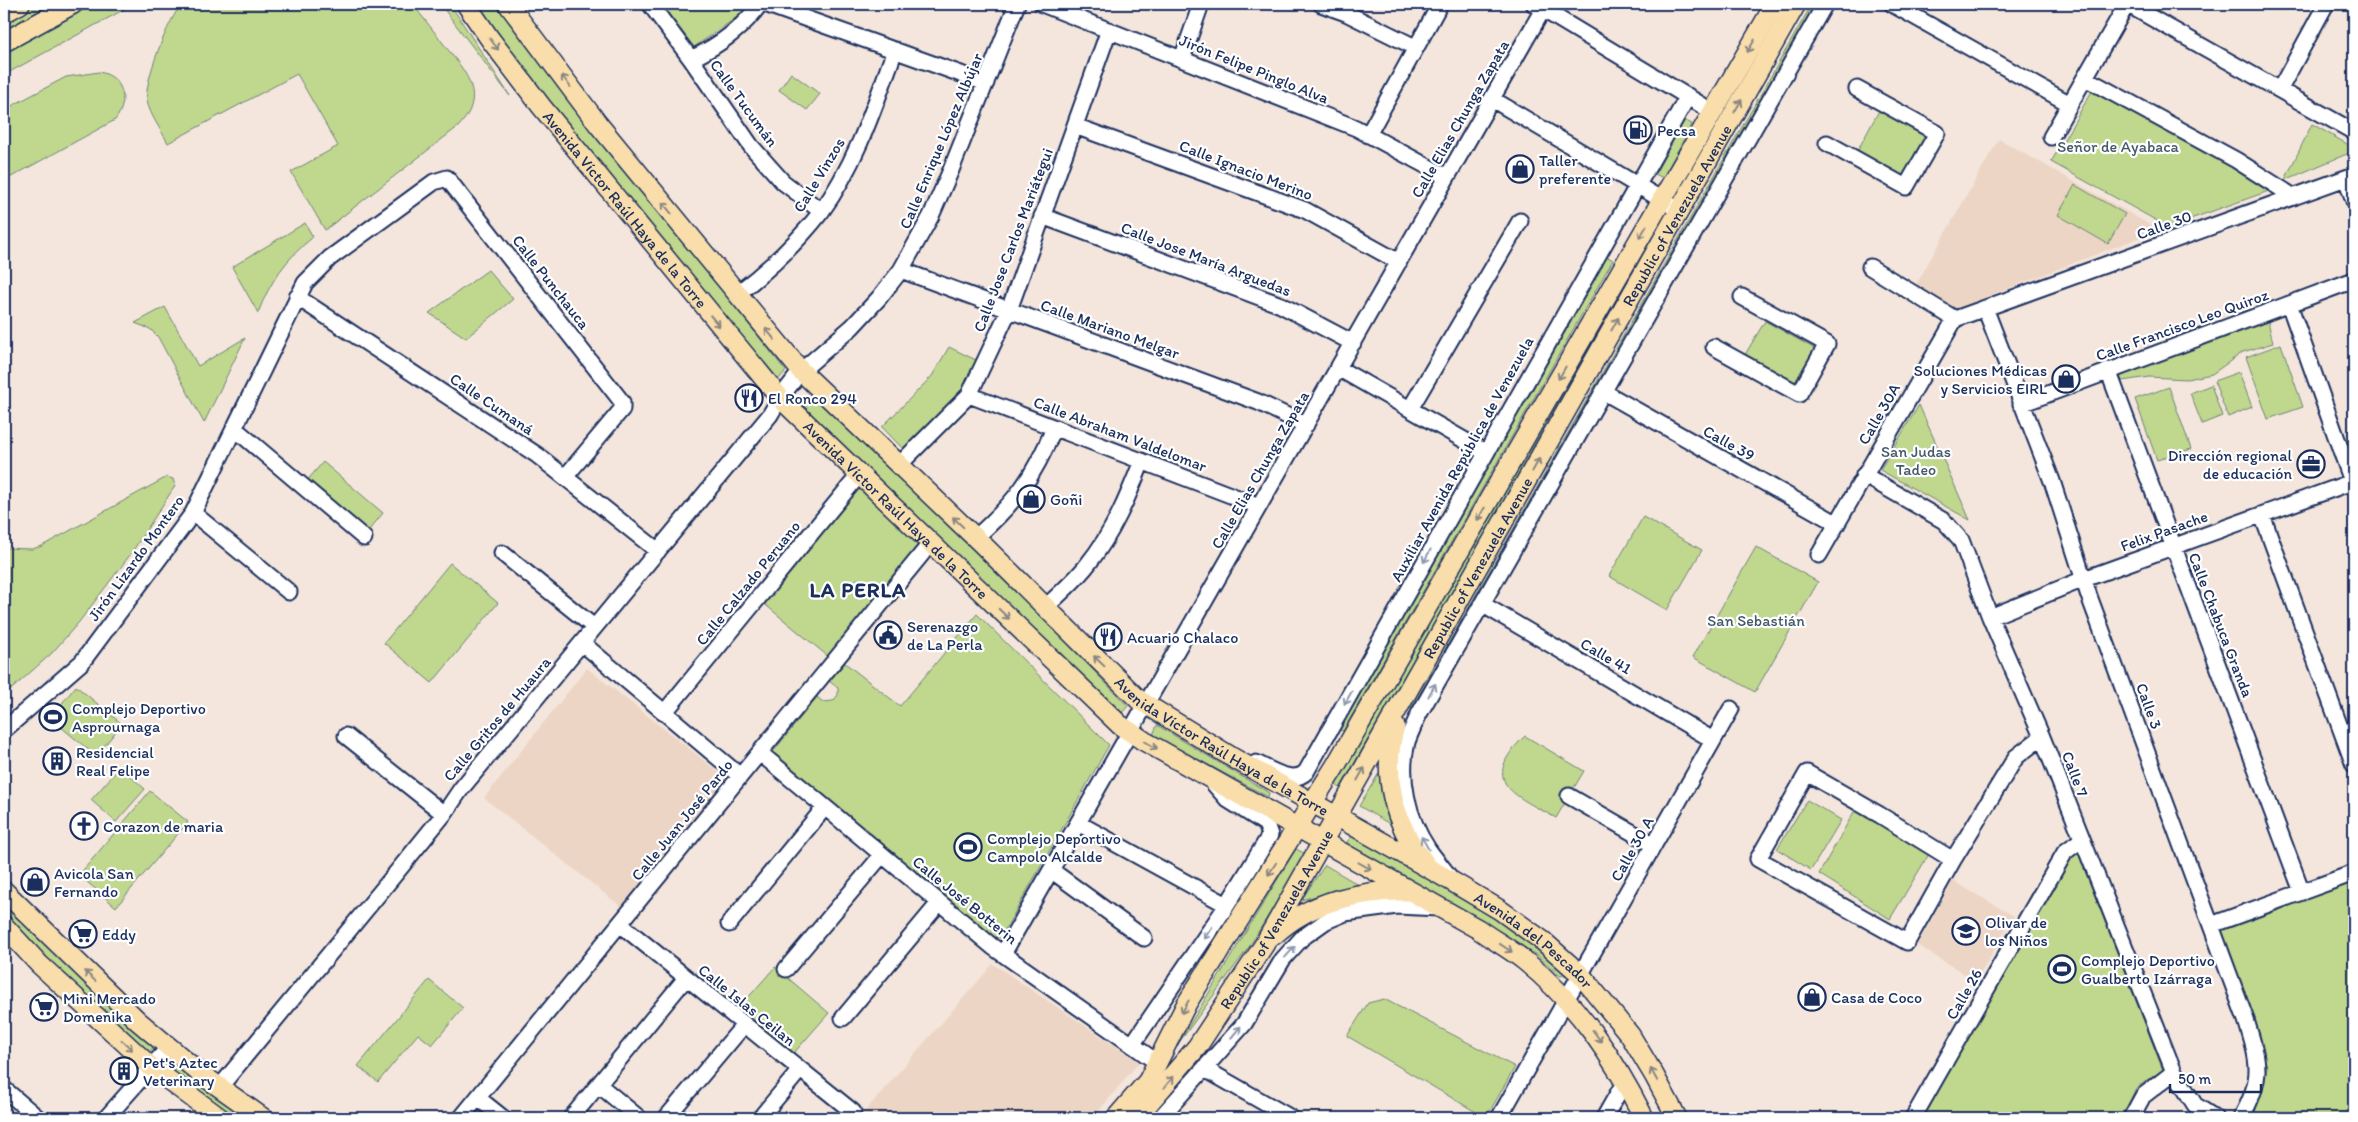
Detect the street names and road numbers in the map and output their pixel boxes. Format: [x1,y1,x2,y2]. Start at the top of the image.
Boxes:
street label: Jirón Felipe Pinglo Alva [1176,30,1332,108]
street label: Calle Elias Chunga Zapata [1407,36,1513,201]
street label: Calle Enrique López Albújar [895,50,987,232]
street label: Calle Tucumán [706,56,782,151]
street label: Avenida Víctor Raúl Haya de la Torre [539,107,712,312]
street label: Republic of Venezuela Avenue [1618,121,1736,309]
street label: Calle Vinzos [789,134,849,216]
street label: Calle Ignacio Merino [1177,136,1315,204]
street label: Calle Jose Carlos Mariátegui [969,145,1057,335]
street label: Calle 30 [2134,206,2194,244]
street label: Calle Jose María Arguedas [1118,218,1294,300]
street label: Calle Punchauca [508,231,594,334]
street label: Calle Francisco Leo Quiroz [2093,285,2272,365]
street label: Calle Mariano Melgar [1038,295,1183,363]
street label: Auxiliar Avenida República de Venezuela [1386,333,1538,585]
street label: Calle Cumaná [446,369,538,439]
street label: Calle 30A [1854,380,1904,448]
street label: Calle Elias Chunga Zapata [1207,387,1313,552]
street label: Calle Abraham Valdelomar [1031,392,1209,476]
street label: Avenida Víctor Raúl Haya de la Torre [800,416,992,603]
street label: Calle 39 [1700,421,1758,465]
street label: Republic of Venezuela Avenue [1418,473,1536,662]
street label: Jirón Lizardo Montero [84,491,188,625]
street label: Felix Pasache [2118,506,2210,556]
street label: Calle Calzado Peruano [692,517,804,649]
street label: Calle Chabuca Granda [2185,550,2258,701]
street label: Calle 41 [1577,634,1635,678]
street label: Calle Gritos de Huaura [439,652,555,785]
street label: Avenida Víctor Raúl Haya de la Torre [1111,672,1332,820]
street label: Calle 3 [2132,680,2166,732]
street label: Calle 7 [2058,749,2092,799]
street label: Calle Juan José Pardo [627,755,737,885]
street label: Calle 30 A [1606,813,1658,885]
street label: Republic of Venezuela Avenue [1215,826,1337,1012]
street label: Calle José Botterin [909,852,1022,948]
street label: Avenida del Pescador [1471,887,1597,992]
street label: Calle Islas Ceilan [695,960,799,1050]
street label: Calle 26 [1942,965,1986,1023]

